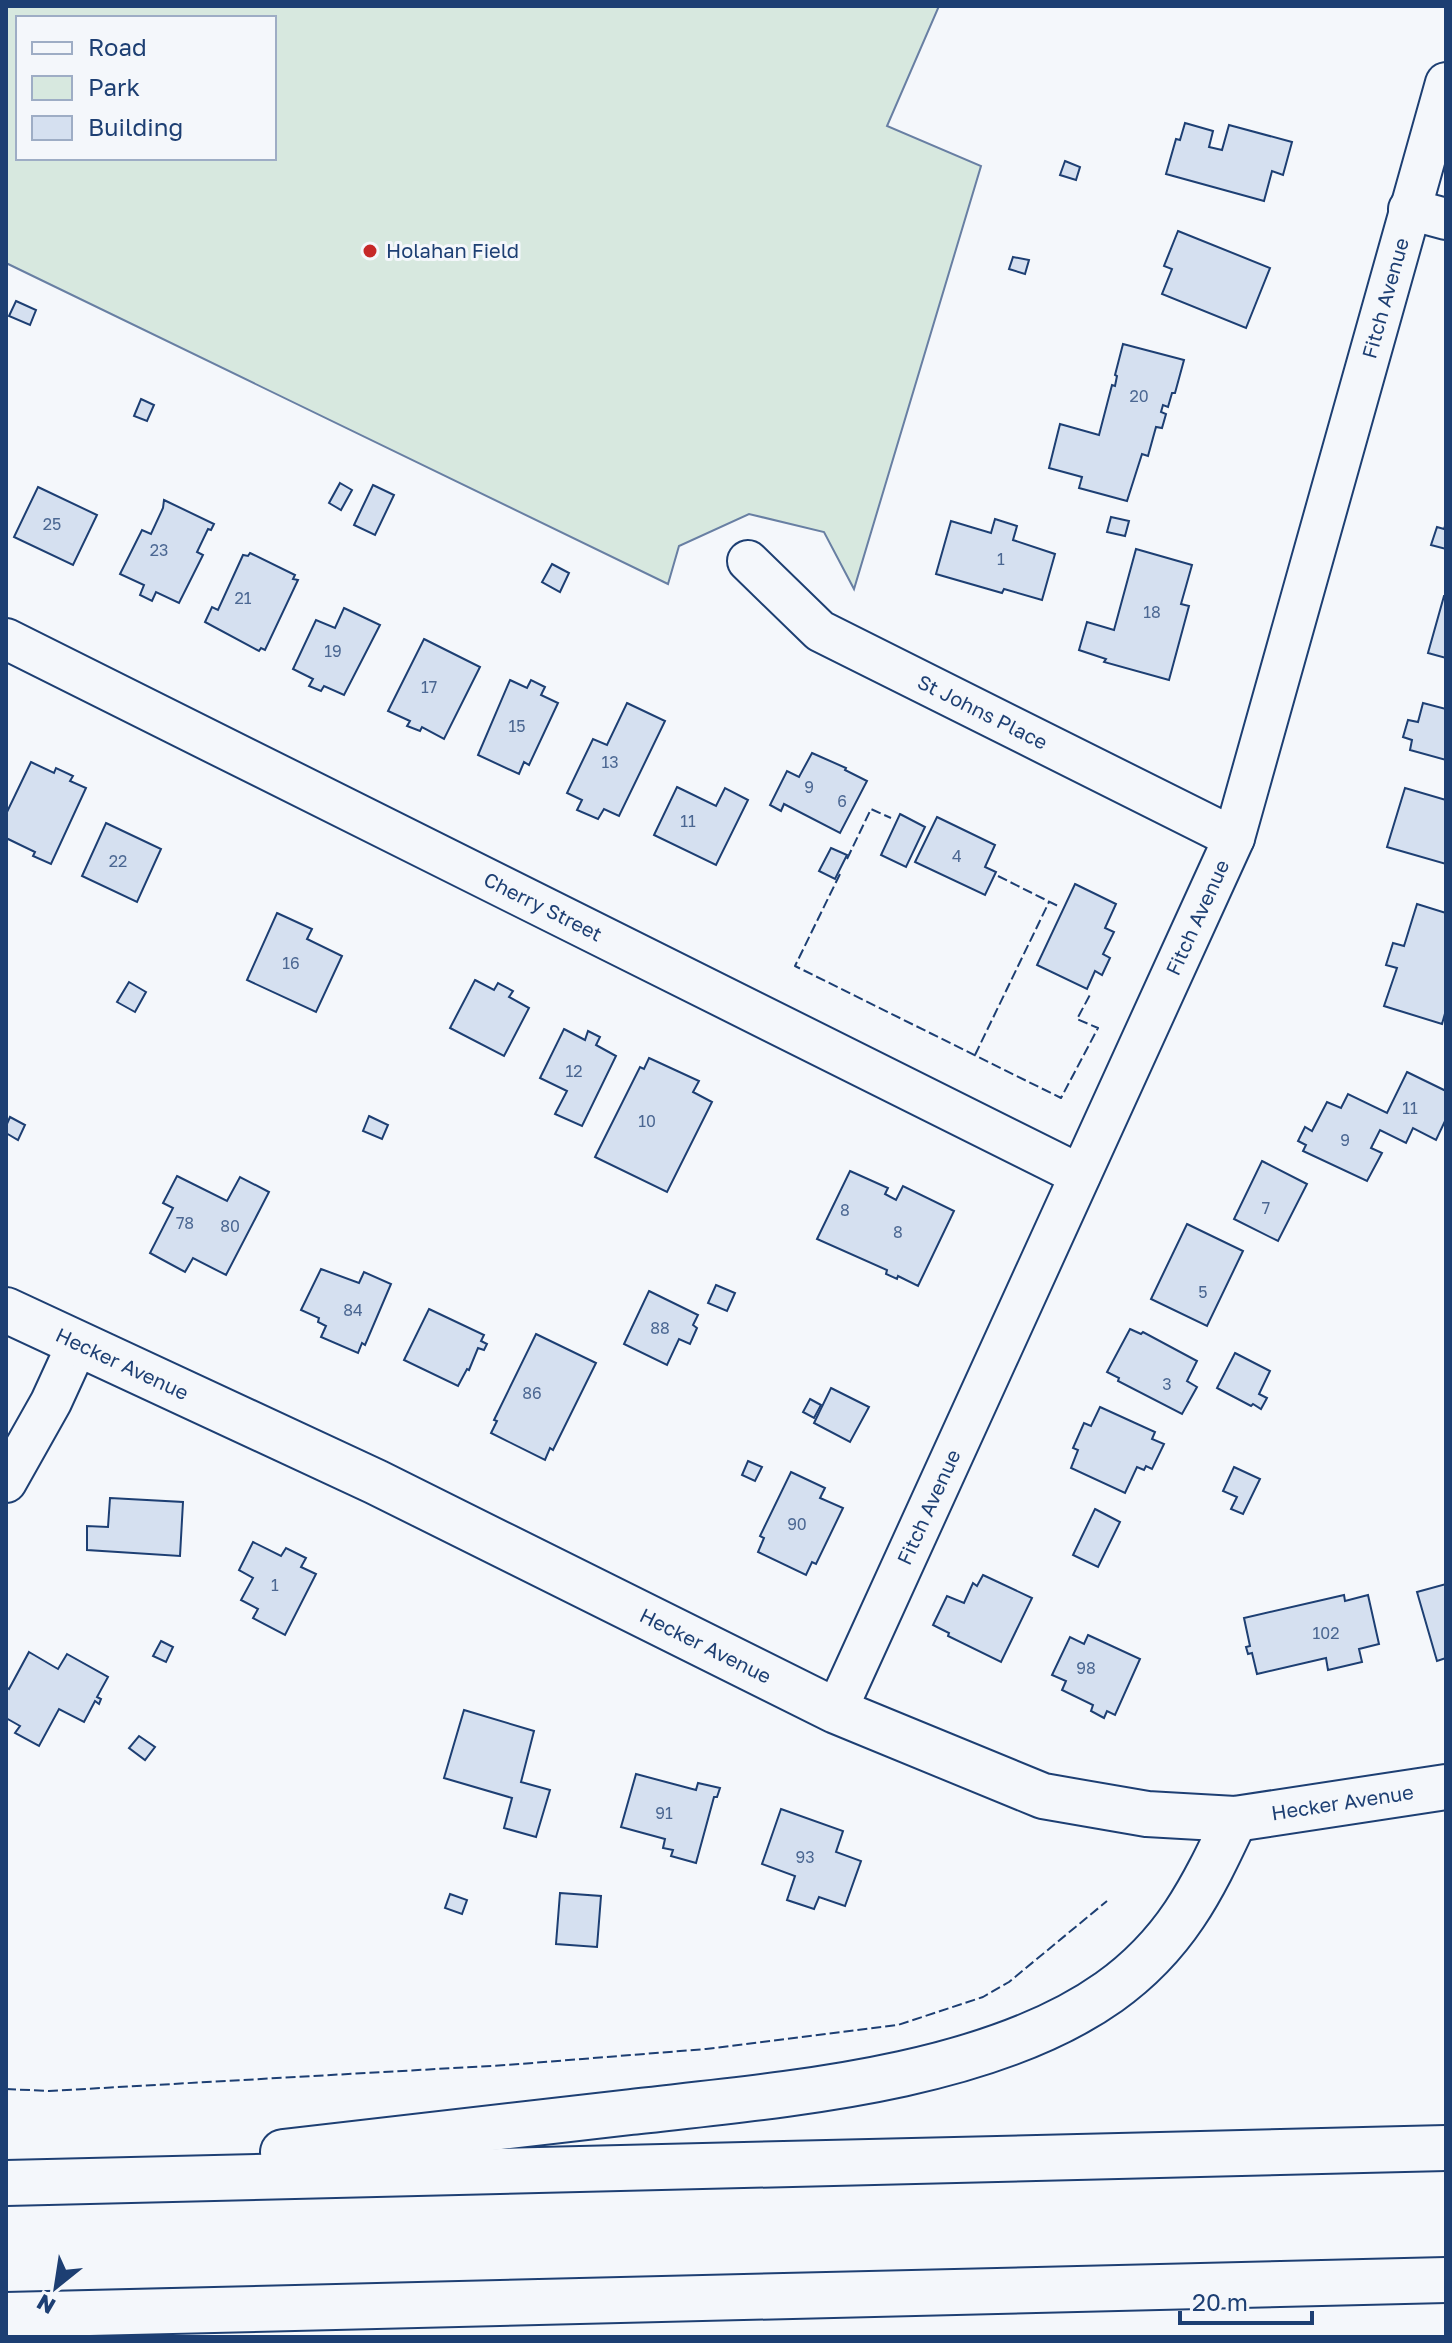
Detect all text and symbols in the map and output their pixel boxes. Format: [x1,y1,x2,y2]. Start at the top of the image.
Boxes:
legend [16,16,276,160]
text: Road [88,32,147,61]
text: Park [88,72,140,101]
text: Building [88,112,183,141]
street label: Fitch Avenue [1356,235,1413,361]
place label: Holahan Field [386,238,519,262]
marker: Holahan Field [361,242,379,260]
house number: 20 [1129,386,1149,406]
house number: 25 [43,514,61,534]
house number: 23 [150,540,168,560]
house number: 1 [997,549,1005,569]
house number: 21 [234,588,252,608]
house number: 18 [1143,602,1161,622]
house number: 19 [324,641,342,661]
street label: St Johns Place [914,669,1052,754]
house number: 17 [421,677,437,697]
house number: 15 [508,716,526,736]
house number: 13 [601,752,619,772]
house number: 9 [804,777,814,797]
house number: 6 [837,791,847,811]
house number: 11 [680,811,696,831]
house number: 4 [952,846,962,866]
house number: 22 [109,851,127,871]
street label: Fitch Avenue [1160,856,1233,979]
street label: Cherry Street [480,866,606,946]
house number: 16 [282,953,300,973]
house number: 12 [565,1061,583,1081]
house number: 11 [1402,1098,1418,1118]
house number: 10 [638,1111,656,1131]
house number: 9 [1340,1130,1350,1150]
house number: 7 [1262,1198,1270,1218]
house number: 8 [840,1200,850,1220]
house number: 78 [176,1213,194,1233]
house number: 80 [220,1216,240,1236]
house number: 8 [893,1222,903,1242]
house number: 5 [1198,1282,1208,1302]
house number: 84 [343,1300,363,1320]
house number: 88 [650,1318,670,1338]
street label: Hecker Avenue [52,1322,193,1404]
house number: 3 [1162,1374,1172,1394]
house number: 86 [522,1383,542,1403]
street label: Fitch Avenue [891,1445,965,1568]
house number: 90 [787,1514,807,1534]
house number: 1 [271,1575,279,1595]
street label: Hecker Avenue [636,1602,776,1688]
house number: 102 [1313,1623,1339,1643]
house number: 98 [1076,1658,1096,1678]
street label: Hecker Avenue [1269,1779,1415,1824]
house number: 91 [655,1803,673,1823]
house number: 93 [795,1847,815,1867]
north arrow [16,2247,96,2327]
scale bar [1180,2275,1312,2325]
text: 20 m [1192,2287,1248,2316]
text: N [32,2289,60,2321]

